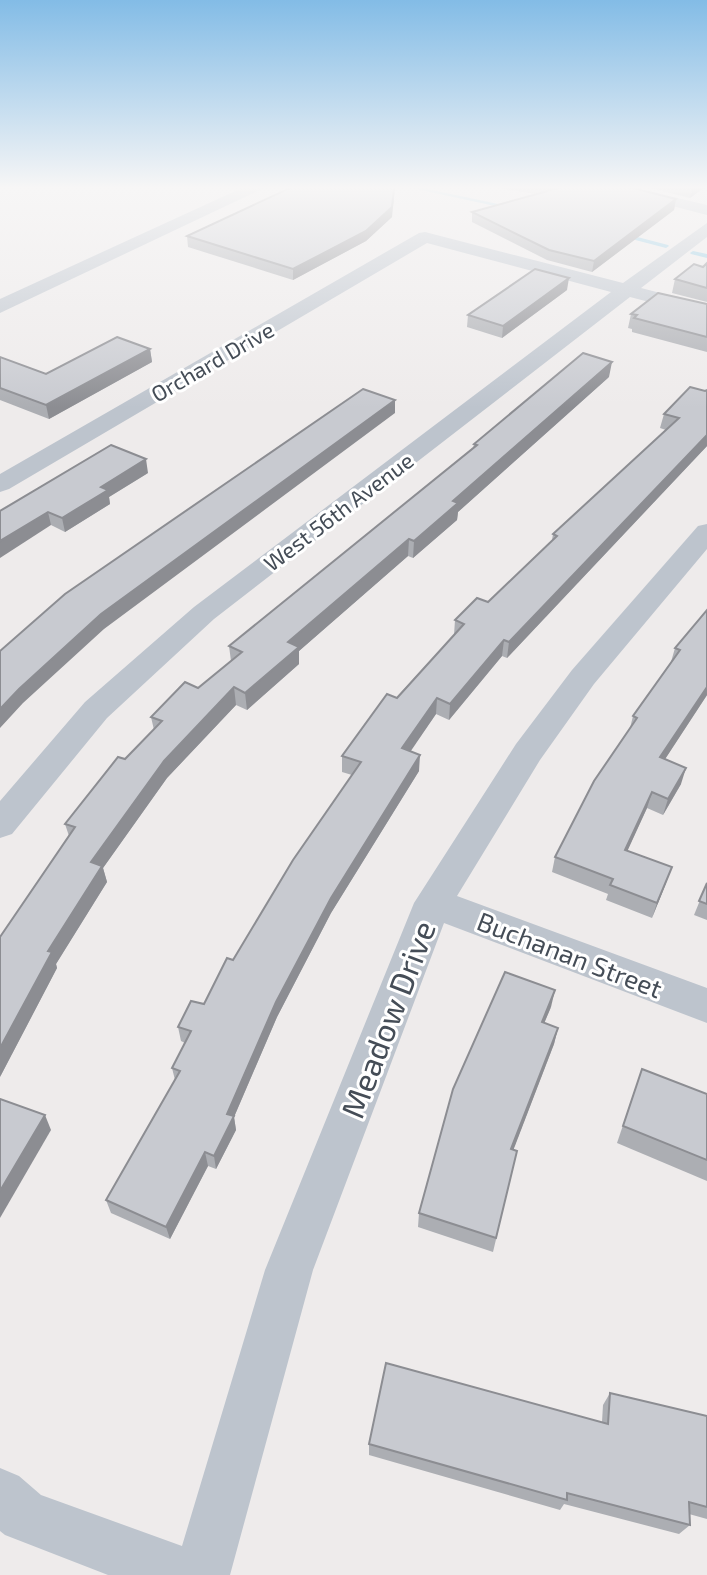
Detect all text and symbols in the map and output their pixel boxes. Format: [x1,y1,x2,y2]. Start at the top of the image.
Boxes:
street label: Orchard Drive [146,315,278,407]
street label: West 56th Avenue [258,446,418,576]
street label: Buchanan Street [473,904,667,1004]
street label: Meadow Drive [332,915,442,1123]

